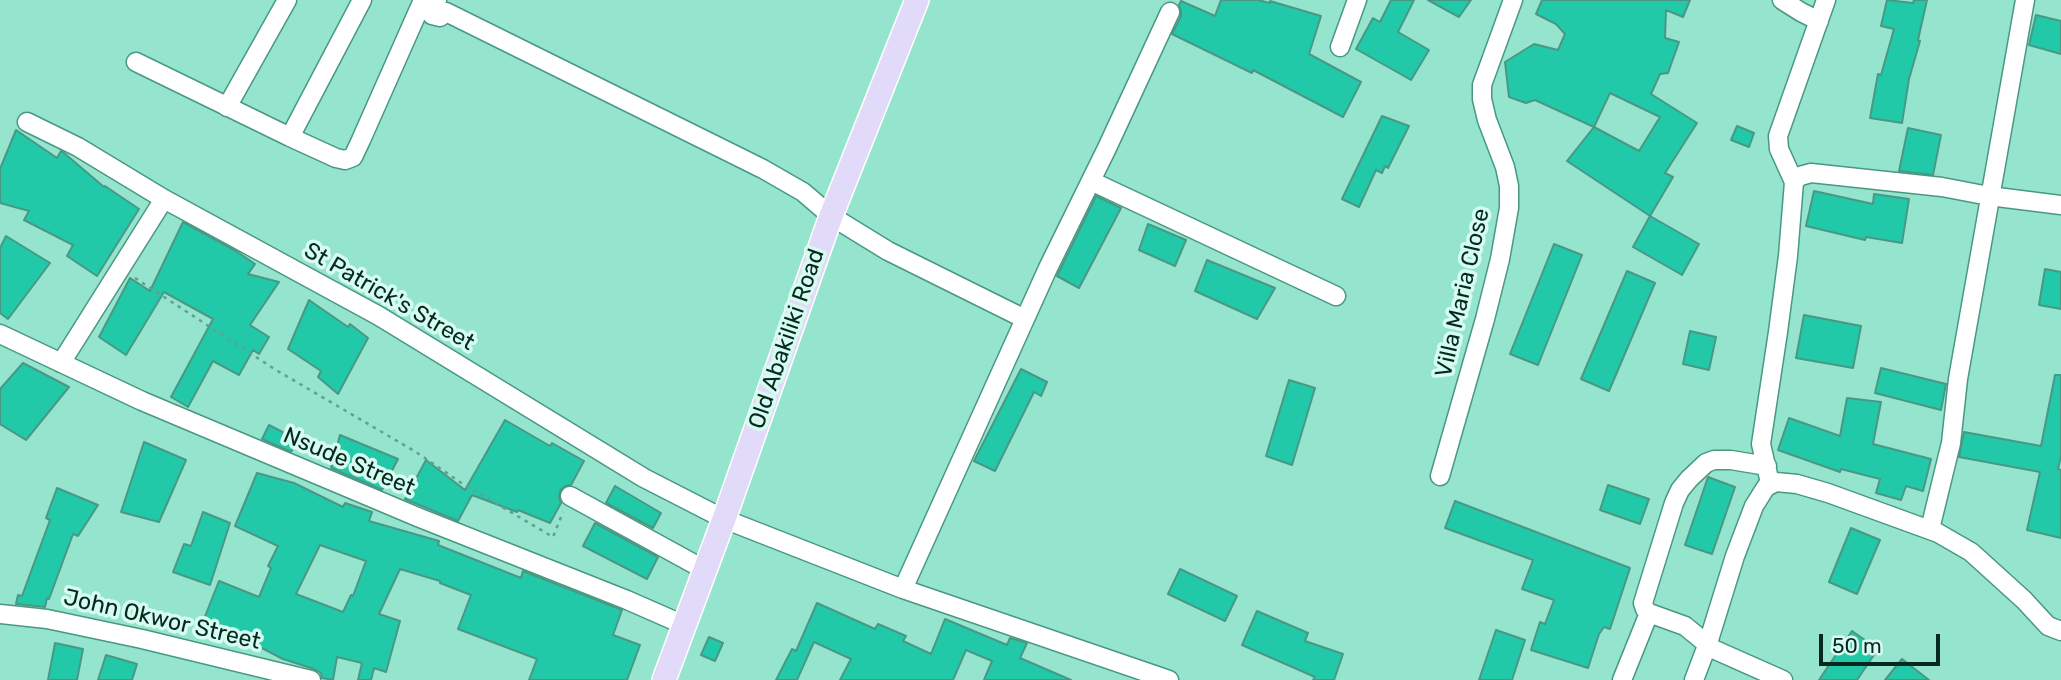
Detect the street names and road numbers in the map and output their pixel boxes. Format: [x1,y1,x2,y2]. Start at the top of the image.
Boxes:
street label: Villa Maria Close [1430,206,1496,380]
street label: St Patrick's Street [299,237,479,357]
street label: Old Abakiliki Road [743,245,831,433]
street label: Nsude Street [279,422,419,502]
street label: John Okwor Street [61,584,263,656]

